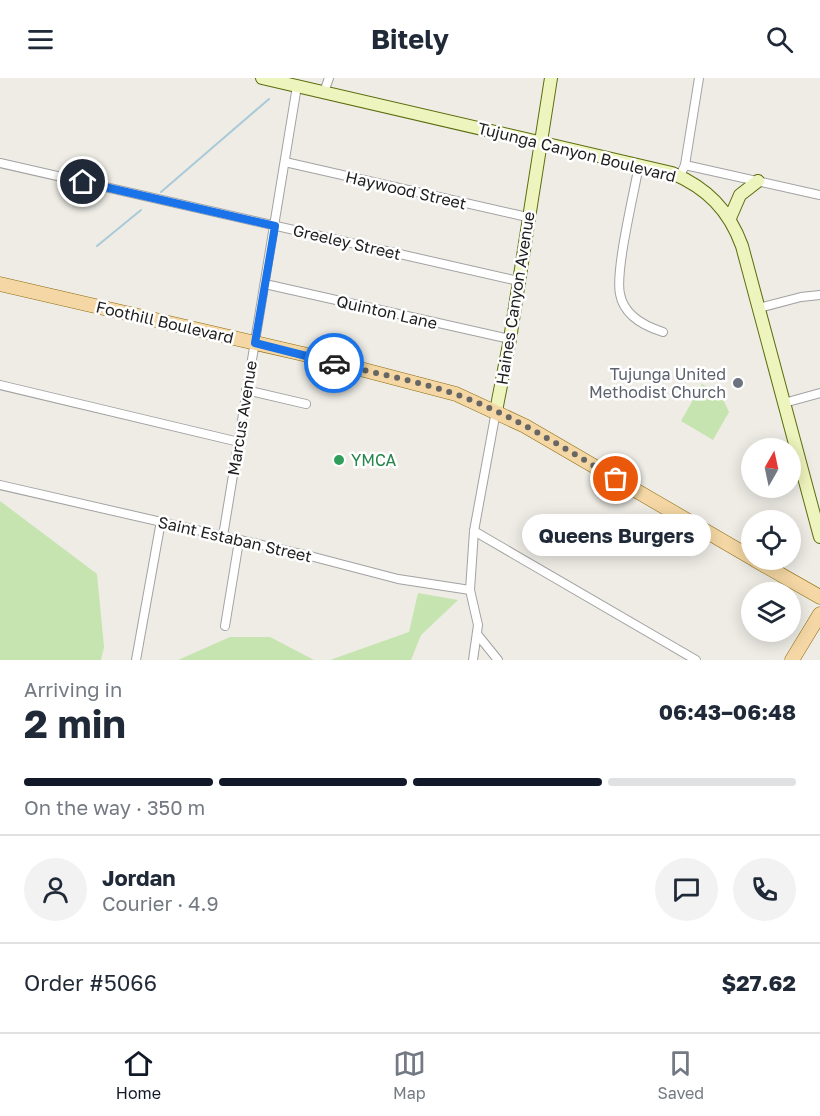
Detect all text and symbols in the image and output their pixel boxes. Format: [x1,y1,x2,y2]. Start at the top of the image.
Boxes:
icon: menu [24,23,57,56]
text: Bitely [371,23,449,55]
icon: search [763,23,796,56]
street label: Tujunga Canyon Boulevard [476,118,678,186]
pin [57,156,108,207]
icon: home [66,165,99,198]
street label: Haywood Street [344,166,468,214]
street label: Haines Canyon Avenue [491,210,539,386]
street label: Greeley Street [291,220,403,264]
street label: Quinton Lane [335,291,439,333]
street label: Foothill Boulevard [94,296,236,348]
courier [304,333,364,393]
icon: car [318,347,351,380]
street label: Marcus Avenue [223,359,261,477]
place label: Tujunga United Methodist Church [589,364,726,402]
marker: Tujunga United Methodist Church [731,376,745,390]
north arrow [741,438,801,498]
map controls [741,438,801,642]
place label: YMCA [351,450,397,470]
marker: YMCA [332,453,346,467]
pin [590,453,641,504]
icon: bag [599,462,632,495]
button: locate [741,510,801,570]
street label: Saint Estaban Street [156,512,314,566]
callout: Queens Burgers [522,515,710,557]
text: Queens Burgers [539,523,694,547]
button: layers [741,582,801,642]
text: Arriving in [24,677,122,701]
text: 06:43–06:48 [659,698,796,725]
text: 2 min [24,700,126,747]
text: On the way · 350 m [24,795,205,819]
button: person [24,858,87,921]
button: chat [655,858,718,921]
button: phone [733,858,796,921]
text: Jordan [102,864,176,891]
text: Courier · 4.9 [102,891,219,915]
text: Order #5066 [24,969,157,996]
text: $27.62 [721,969,796,996]
tab: Home [116,1047,161,1103]
tab: Map [393,1047,426,1103]
tab: Saved [657,1047,704,1103]

